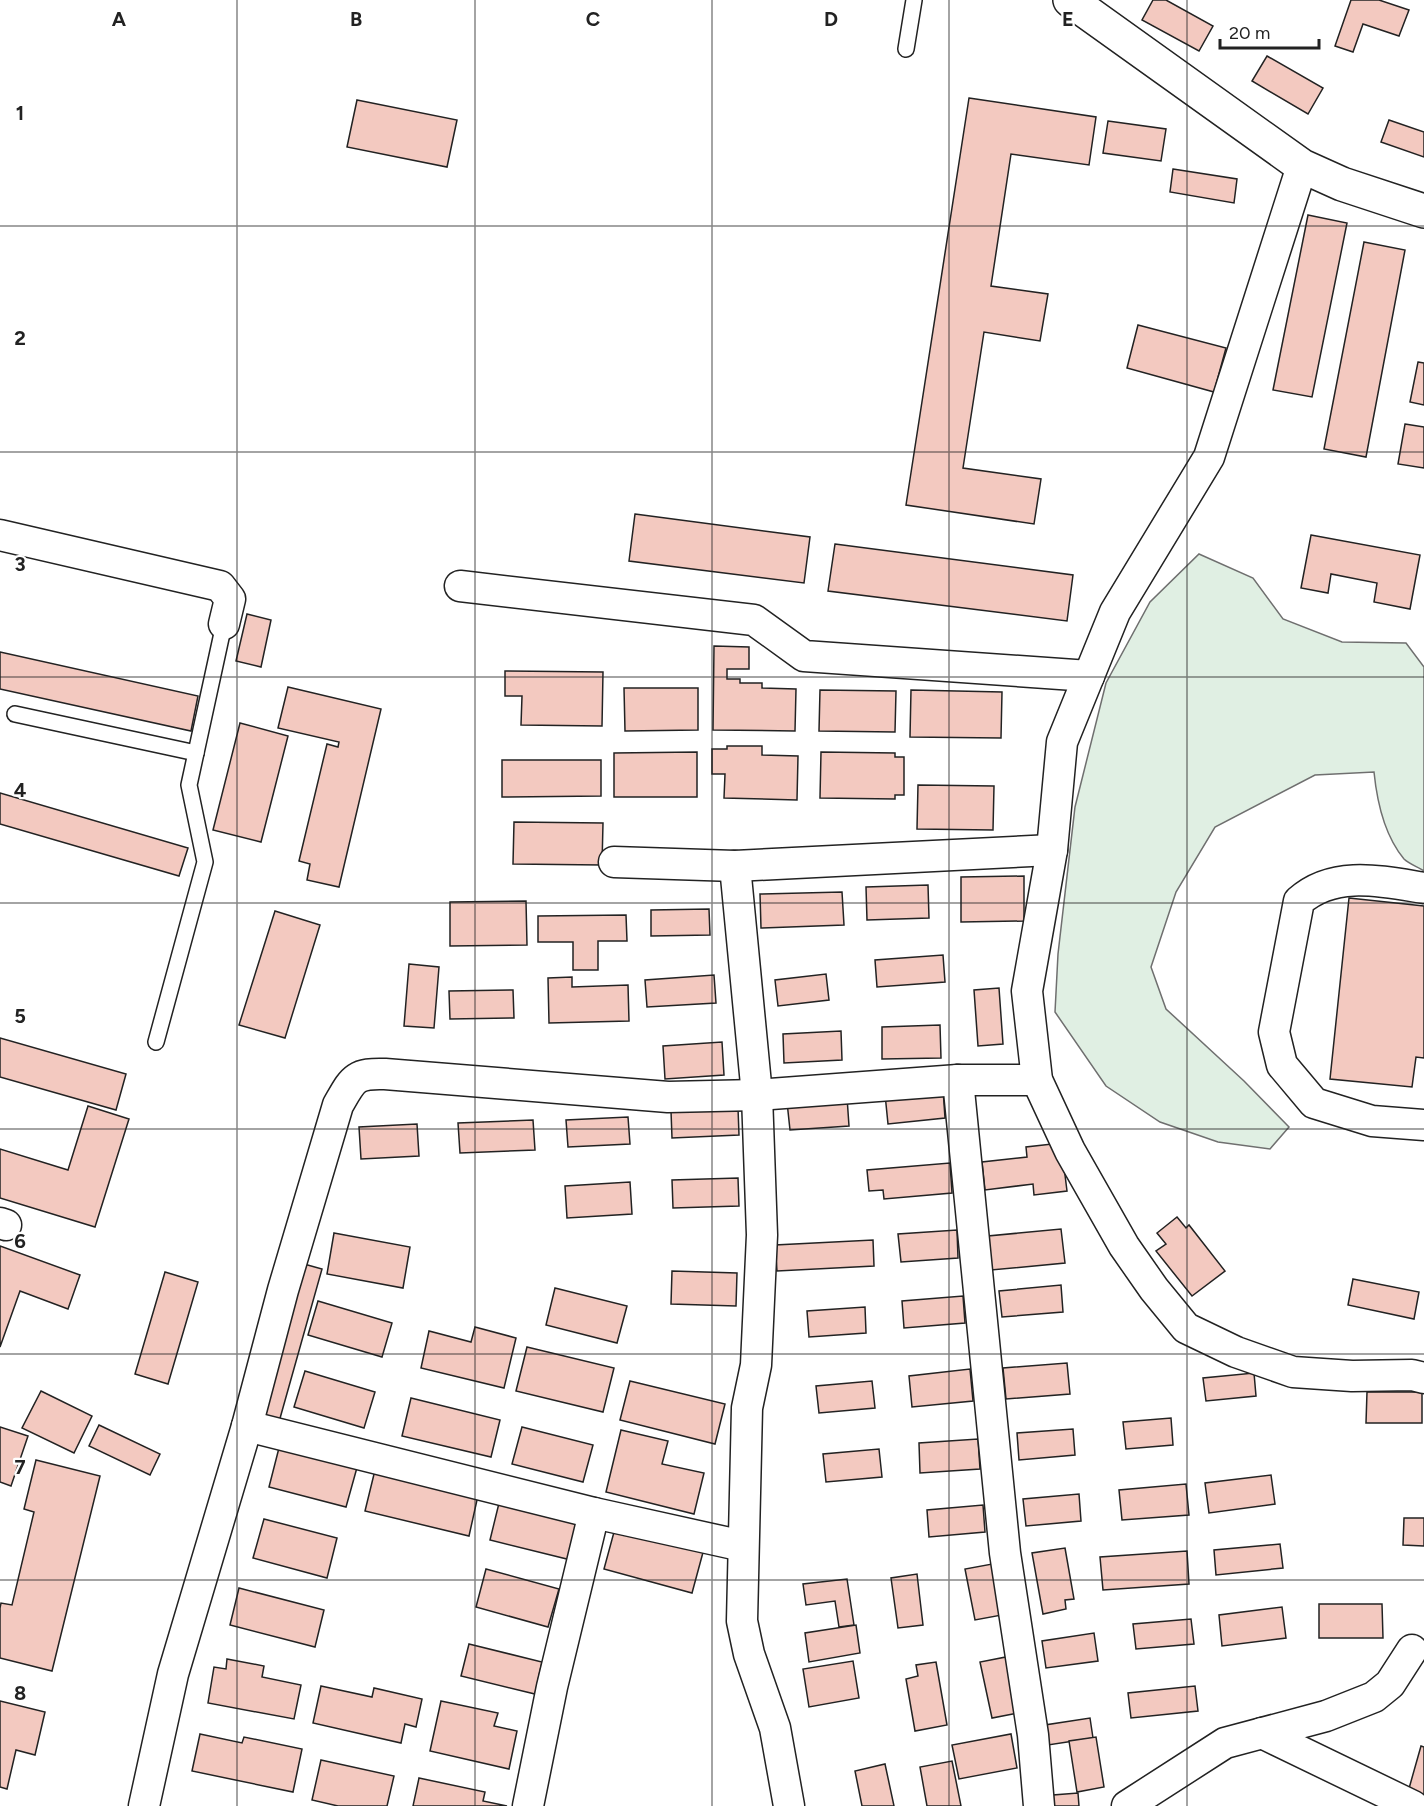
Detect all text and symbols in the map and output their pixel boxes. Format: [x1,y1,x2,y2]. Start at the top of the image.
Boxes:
text: A [112,7,127,31]
text: B [350,7,362,31]
text: C [586,7,600,31]
text: D [824,7,838,31]
text: E [1062,7,1074,31]
scale bar [1220,12,1319,50]
text: 20 m [1229,22,1270,44]
text: 1 [16,101,24,125]
text: 2 [14,326,26,350]
text: 3 [14,552,26,576]
text: 4 [14,778,27,802]
text: 5 [14,1004,26,1028]
text: 6 [14,1229,26,1253]
text: 7 [14,1455,26,1479]
text: 8 [14,1681,26,1705]

